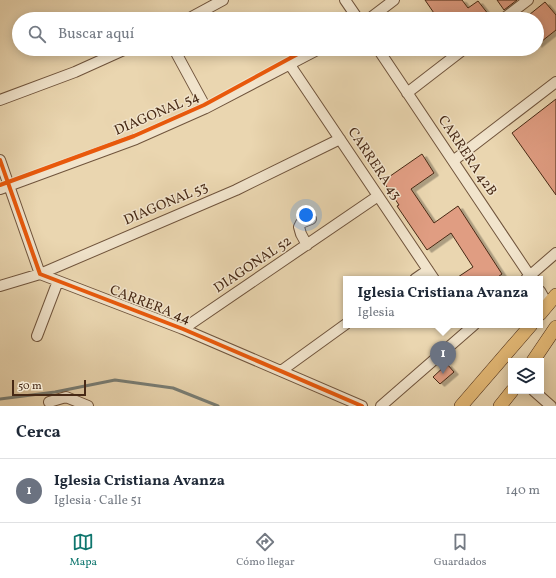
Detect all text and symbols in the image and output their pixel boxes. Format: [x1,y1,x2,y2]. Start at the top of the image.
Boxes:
search box [12,12,544,56]
icon: search [26,23,48,45]
text: Buscar aquí [58,24,134,45]
street label: DIAGONAL 54 [111,87,203,141]
street label: CARRERA 42B [433,112,501,200]
street label: CARRERA 43 [343,124,405,204]
street label: DIAGONAL 53 [121,178,211,230]
your location [296,205,316,225]
street label: DIAGONAL 52 [210,232,296,298]
popup [343,276,543,328]
street label: CARRERA 44 [107,281,193,329]
text: Iglesia Cristiana Avanza [358,283,528,304]
text: Iglesia [358,304,395,322]
pin: 1 [430,341,456,374]
map controls [508,358,544,394]
button: layers [508,358,544,394]
scale bar [12,378,86,397]
text: 50 m [18,379,42,394]
text: Cerca [16,421,61,444]
text: Iglesia Cristiana Avanza [54,471,225,492]
text: 1 [26,482,32,500]
text: 140 m [506,482,540,500]
text: Iglesia · Calle 51 [54,492,142,510]
tab: Mapa [70,531,97,570]
tab: Cómo llegar [236,531,295,570]
tab: Guardados [434,531,486,570]

